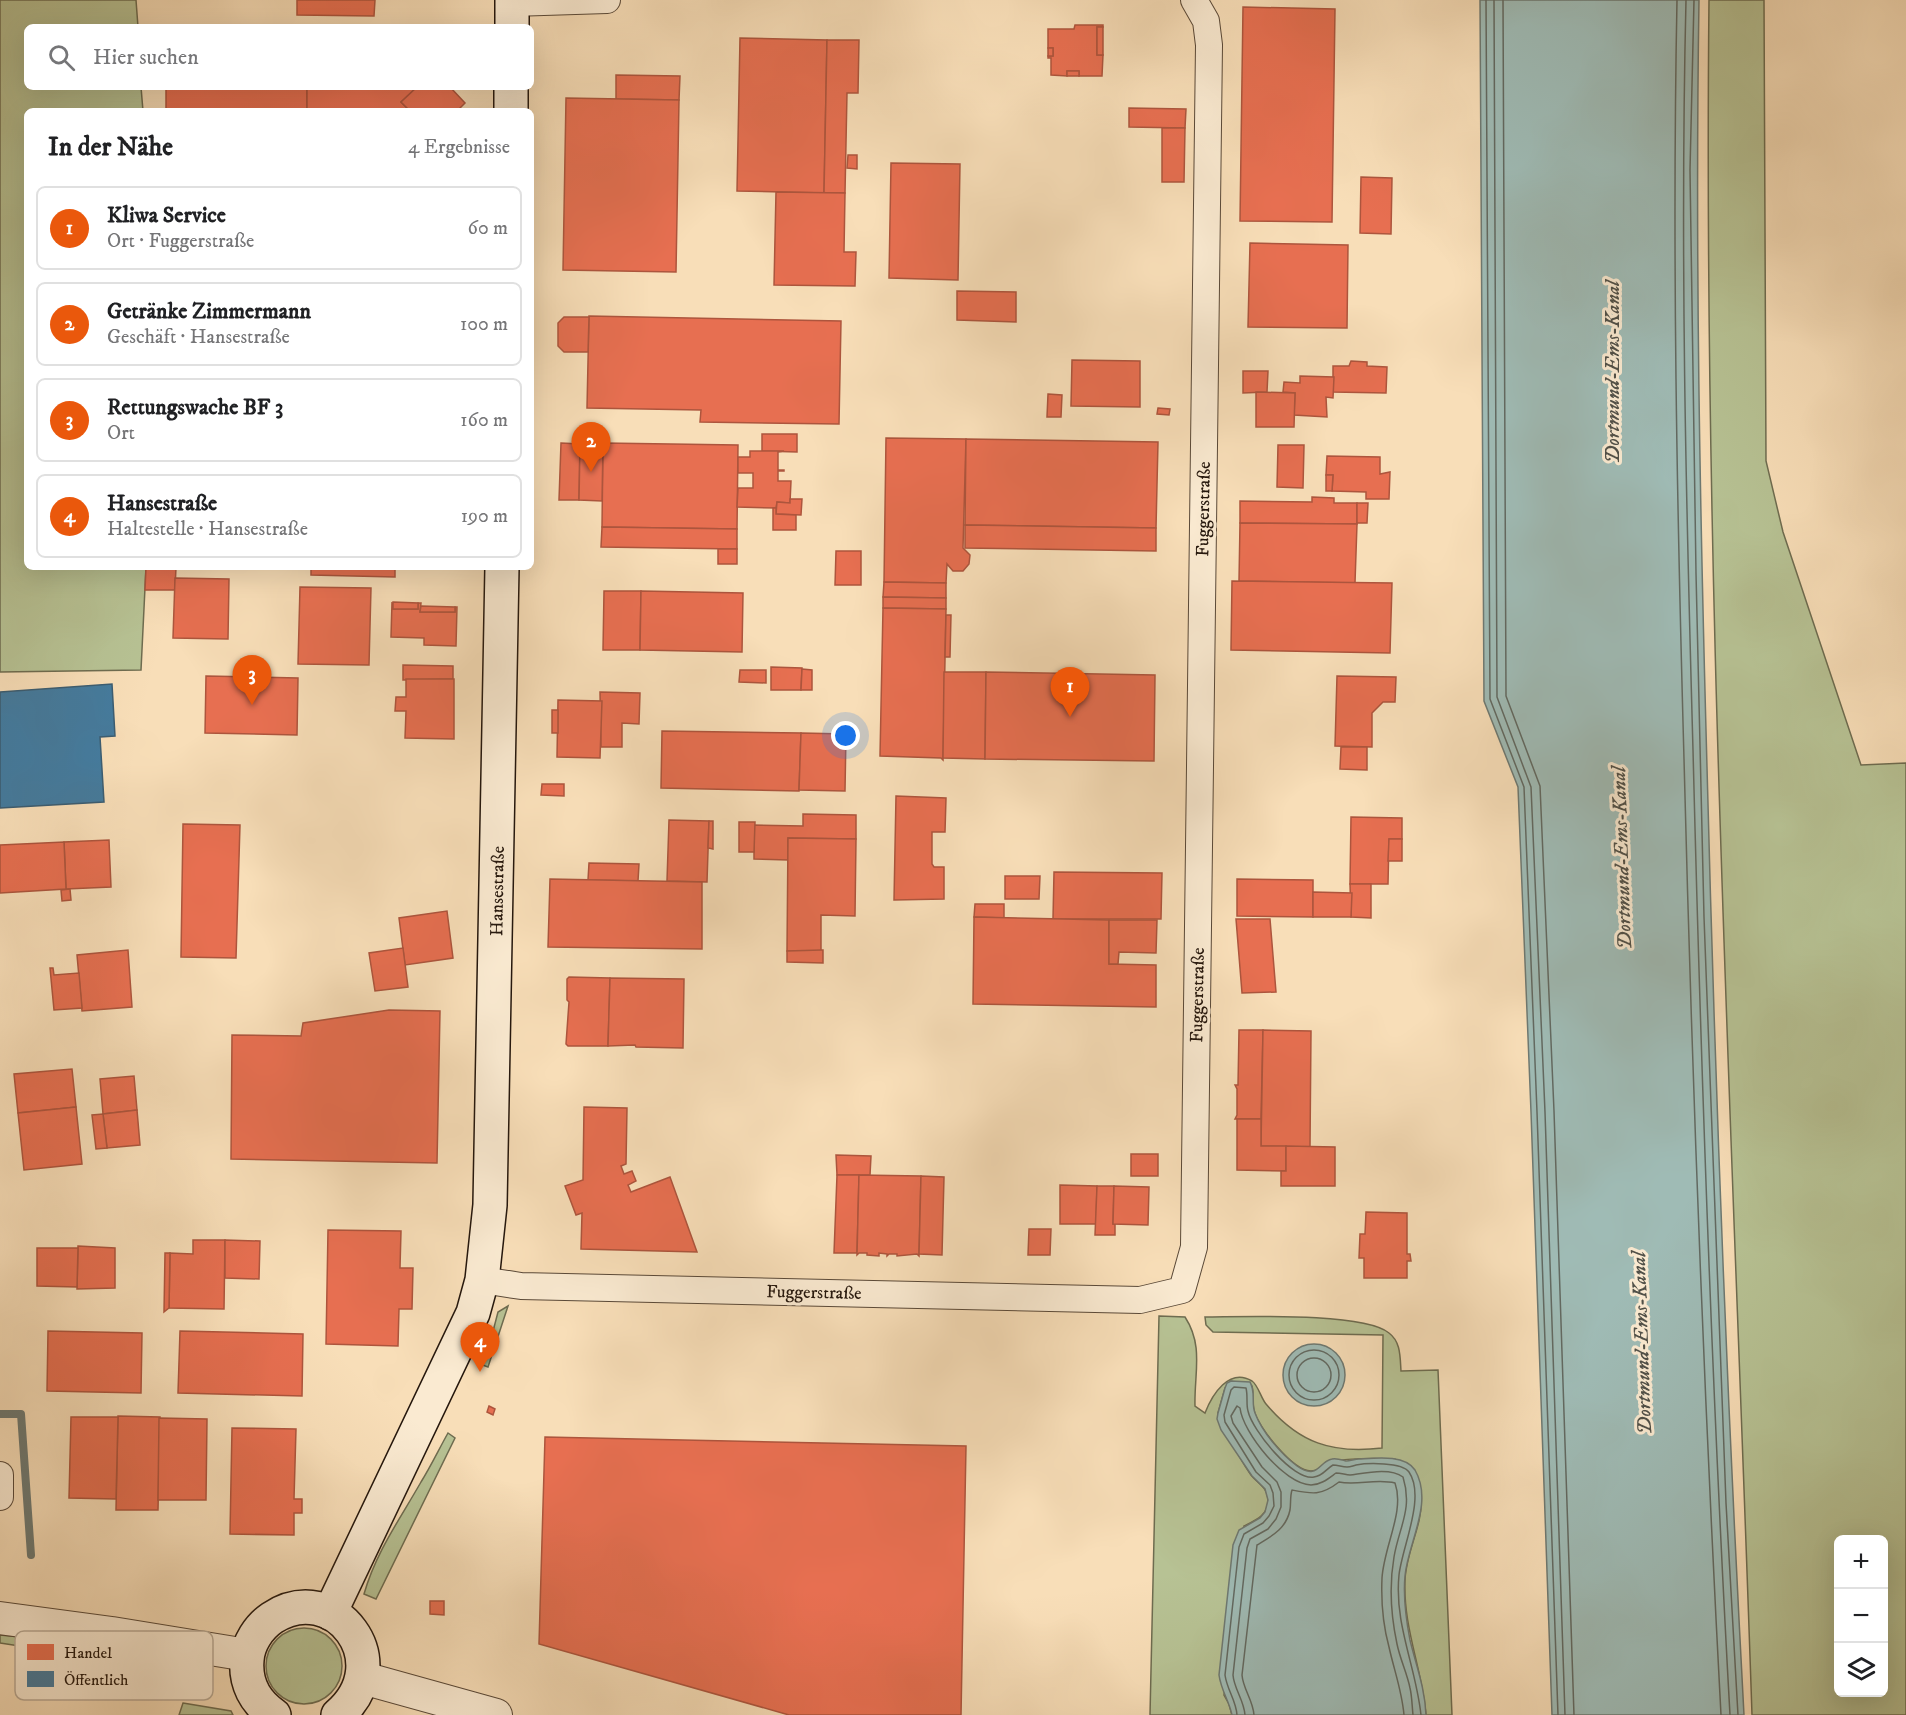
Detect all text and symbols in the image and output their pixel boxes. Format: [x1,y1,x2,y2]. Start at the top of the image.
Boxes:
search box [24,24,534,90]
icon: search [45,41,78,74]
text: Hier suchen [93,44,199,71]
text: In der Nähe [48,131,173,164]
text: 4 Ergebnisse [408,135,510,160]
text: Kliwa Service [107,202,226,229]
text: 1 [66,216,73,241]
text: 60 m [468,216,508,241]
text: Ort · Fuggerstraße [107,229,254,254]
water label: Dortmund-Ems-Kanal [1601,279,1626,463]
text: Getränke Zimmermann [107,298,311,325]
text: 2 [65,312,74,337]
text: 100 m [460,312,508,337]
text: Geschäft · Hansestraße [107,325,290,350]
text: Rettungswache BF 3 [107,394,283,421]
text: 3 [66,408,73,433]
text: 160 m [460,408,508,433]
text: Ort [107,421,135,446]
pin: 2 [572,422,610,472]
street label: Fuggerstraße [1192,461,1216,557]
text: Hansestraße [107,490,217,517]
text: 4 [64,504,75,529]
text: 190 m [461,504,508,529]
text: Haltestelle · Hansestraße [107,517,308,542]
pin: 3 [232,656,272,705]
pin: 1 [1050,668,1090,717]
your location [831,721,860,750]
water label: Dortmund-Ems-Kanal [1607,764,1638,950]
street label: Hansestraße [486,846,510,936]
street label: Fuggerstraße [1186,947,1210,1043]
water label: Dortmund-Ems-Kanal [1627,1249,1658,1435]
street label: Fuggerstraße [766,1281,862,1305]
pin: 4 [460,1322,500,1372]
map controls [1834,1535,1888,1697]
button: + [1834,1535,1888,1589]
button: − [1834,1589,1888,1643]
legend [15,1631,213,1700]
text: Handel [64,1643,112,1663]
button: layers [1834,1643,1888,1697]
text: Öffentlich [64,1670,129,1690]

